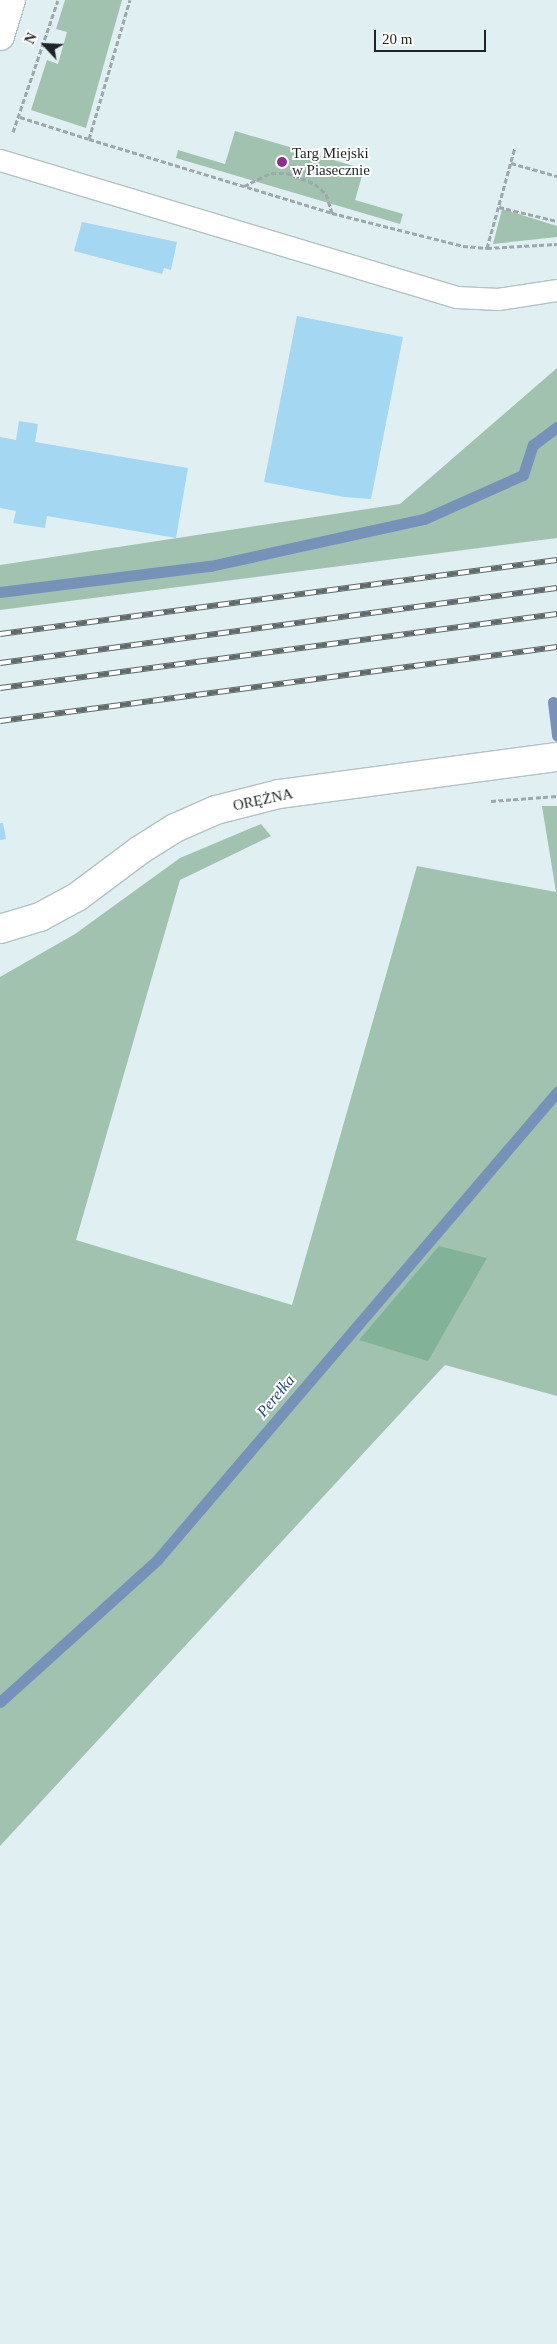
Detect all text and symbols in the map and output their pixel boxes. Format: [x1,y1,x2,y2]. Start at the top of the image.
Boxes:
north arrow [20,20,70,70]
scale bar [377,20,490,52]
text: N [22,31,40,46]
text: 20 m [382,31,412,47]
place label: Targ Miejski w Piasecznie [292,144,370,179]
marker: Targ Miejski w Piasecznie [276,156,288,168]
street label: ORĘŻNA [231,785,295,815]
water label: Perełka [253,1371,299,1421]

